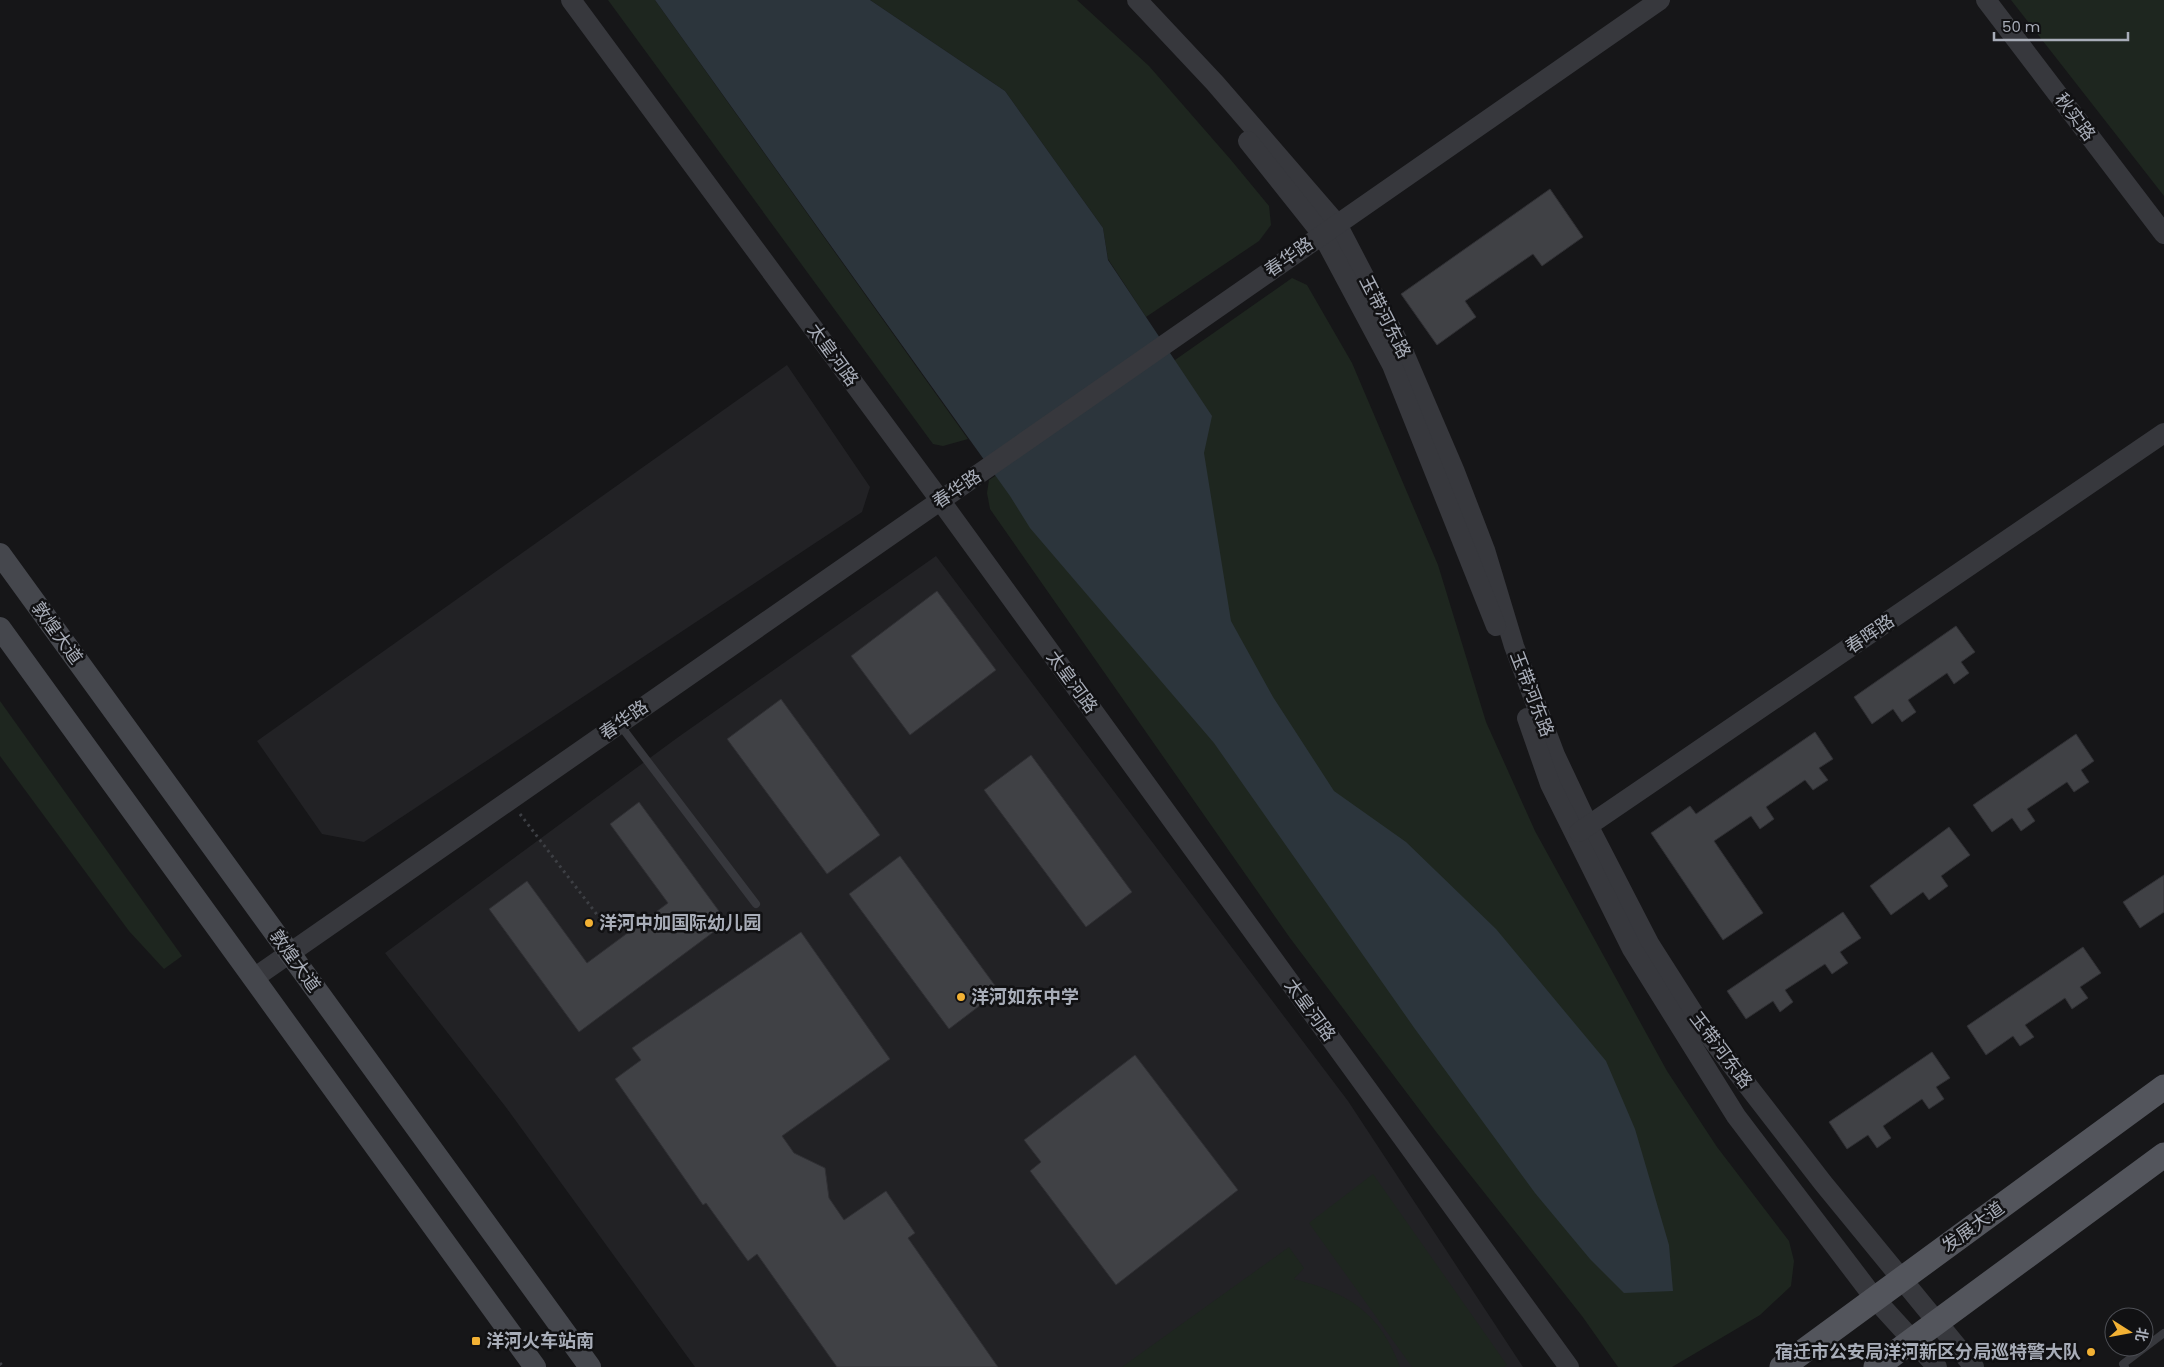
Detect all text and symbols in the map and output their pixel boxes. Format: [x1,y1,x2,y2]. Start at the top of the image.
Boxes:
scale bar [1994,10,2128,42]
text: 50 m [2002,16,2040,37]
street label: 秋实路 [2049,88,2102,146]
street label: 春华路 [1259,231,1318,282]
street label: 玉带河东路 [1354,271,1417,363]
street label: 太皇河路 [802,318,865,391]
street label: 春华路 [927,463,986,514]
street label: 敦煌大道 [26,596,89,669]
street label: 春晖路 [1840,608,1899,659]
street label: 太皇河路 [1041,645,1104,718]
street label: 玉带河东路 [1505,647,1560,740]
street label: 春华路 [594,694,653,745]
place label: 洋河中加国际幼儿园 [599,910,761,935]
marker: 洋河中加国际幼儿园 [583,917,595,929]
street label: 敦煌大道 [264,924,327,997]
street label: 太皇河路 [1279,973,1342,1046]
place label: 洋河如东中学 [971,984,1079,1009]
marker: 洋河如东中学 [955,991,967,1003]
street label: 玉带河东路 [1684,1006,1758,1093]
street label: 发展大道 [1936,1195,2009,1258]
north arrow [2104,1307,2154,1357]
text: 北 [2131,1326,2153,1343]
place label: 洋河火车站南 [486,1328,594,1353]
marker: 洋河火车站南 [470,1335,482,1347]
place label: 宿迁市公安局洋河新区分局巡特警大队 [1775,1339,2081,1364]
marker: 宿迁市公安局洋河新区分局巡特警大队 [2085,1346,2097,1358]

